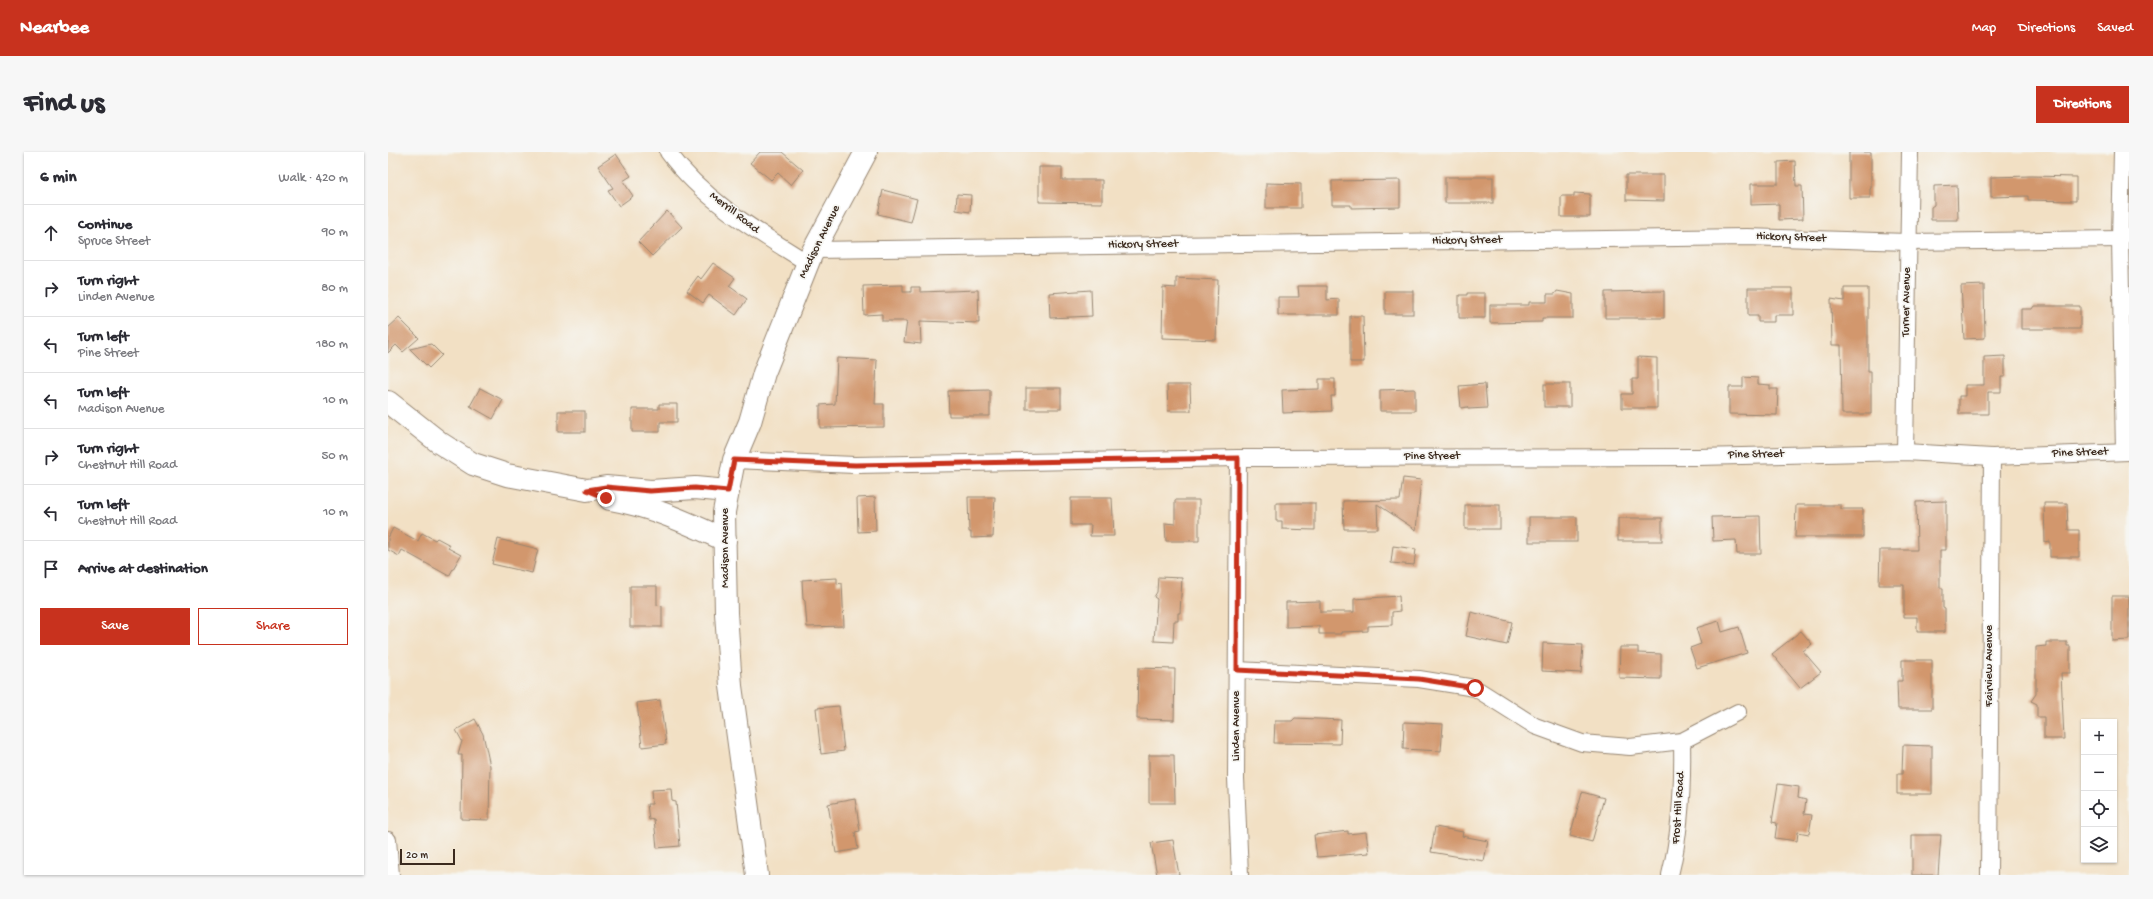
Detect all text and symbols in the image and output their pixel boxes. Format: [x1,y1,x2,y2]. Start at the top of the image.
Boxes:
text: Nearbee [20,17,89,40]
text: Map [1972,20,1996,37]
text: Directions [2018,20,2075,37]
text: Saved [2097,20,2133,37]
button: Directions [2036,86,2129,123]
text: Find us [24,88,104,121]
text: 6 min [40,168,76,188]
text: Walk · 420 m [279,171,348,186]
street label: Merrill Road [706,189,763,238]
street label: Madison Avenue [796,202,844,281]
text: Continue [78,216,132,234]
icon: ahead [40,222,62,244]
text: 90 m [322,225,348,240]
street label: Hickory Street [1756,230,1827,246]
street label: Hickory Street [1432,233,1503,249]
text: Spruce Street [78,234,150,249]
street label: Hickory Street [1108,237,1179,253]
street label: Turner Avenue [1899,266,1915,338]
text: Turn right [78,272,138,290]
icon: right [40,278,62,300]
text: 80 m [321,281,348,296]
text: Linden Avenue [78,290,154,305]
text: Turn left [78,328,129,346]
icon: left [40,334,62,356]
text: 180 m [316,337,348,352]
text: Pine Street [78,346,139,361]
text: Turn left [78,384,129,402]
icon: left [40,390,62,412]
text: 10 m [323,393,348,408]
text: Madison Avenue [78,402,165,417]
text: Turn right [78,440,138,458]
street label: Pine Street [2051,445,2109,461]
icon: right [40,446,62,468]
street label: Pine Street [1727,447,1785,463]
text: 50 m [321,449,348,464]
street label: Pine Street [1403,450,1461,464]
text: Chestnut Hill Road [78,458,177,473]
route end [597,489,615,507]
text: Turn left [78,496,129,514]
icon: left [40,502,62,524]
text: 10 m [323,505,348,520]
street label: Madison Avenue [719,507,733,588]
text: Chestnut Hill Road [78,514,177,529]
icon: arrive [40,558,62,580]
text: Arrive at destination [78,560,208,578]
button: Save [40,608,190,645]
button: Share [198,608,348,645]
street label: Fairview Avenue [1983,624,1997,708]
route start [1466,679,1484,697]
street label: Linden Avenue [1230,690,1244,761]
map controls [2081,719,2117,863]
button: + [2081,719,2117,755]
button: − [2081,755,2117,791]
street label: Frost Hill Road [1669,770,1689,846]
button: locate [2081,791,2117,827]
button: layers [2081,827,2117,863]
scale bar [400,847,455,866]
text: 20 m [406,850,428,862]

